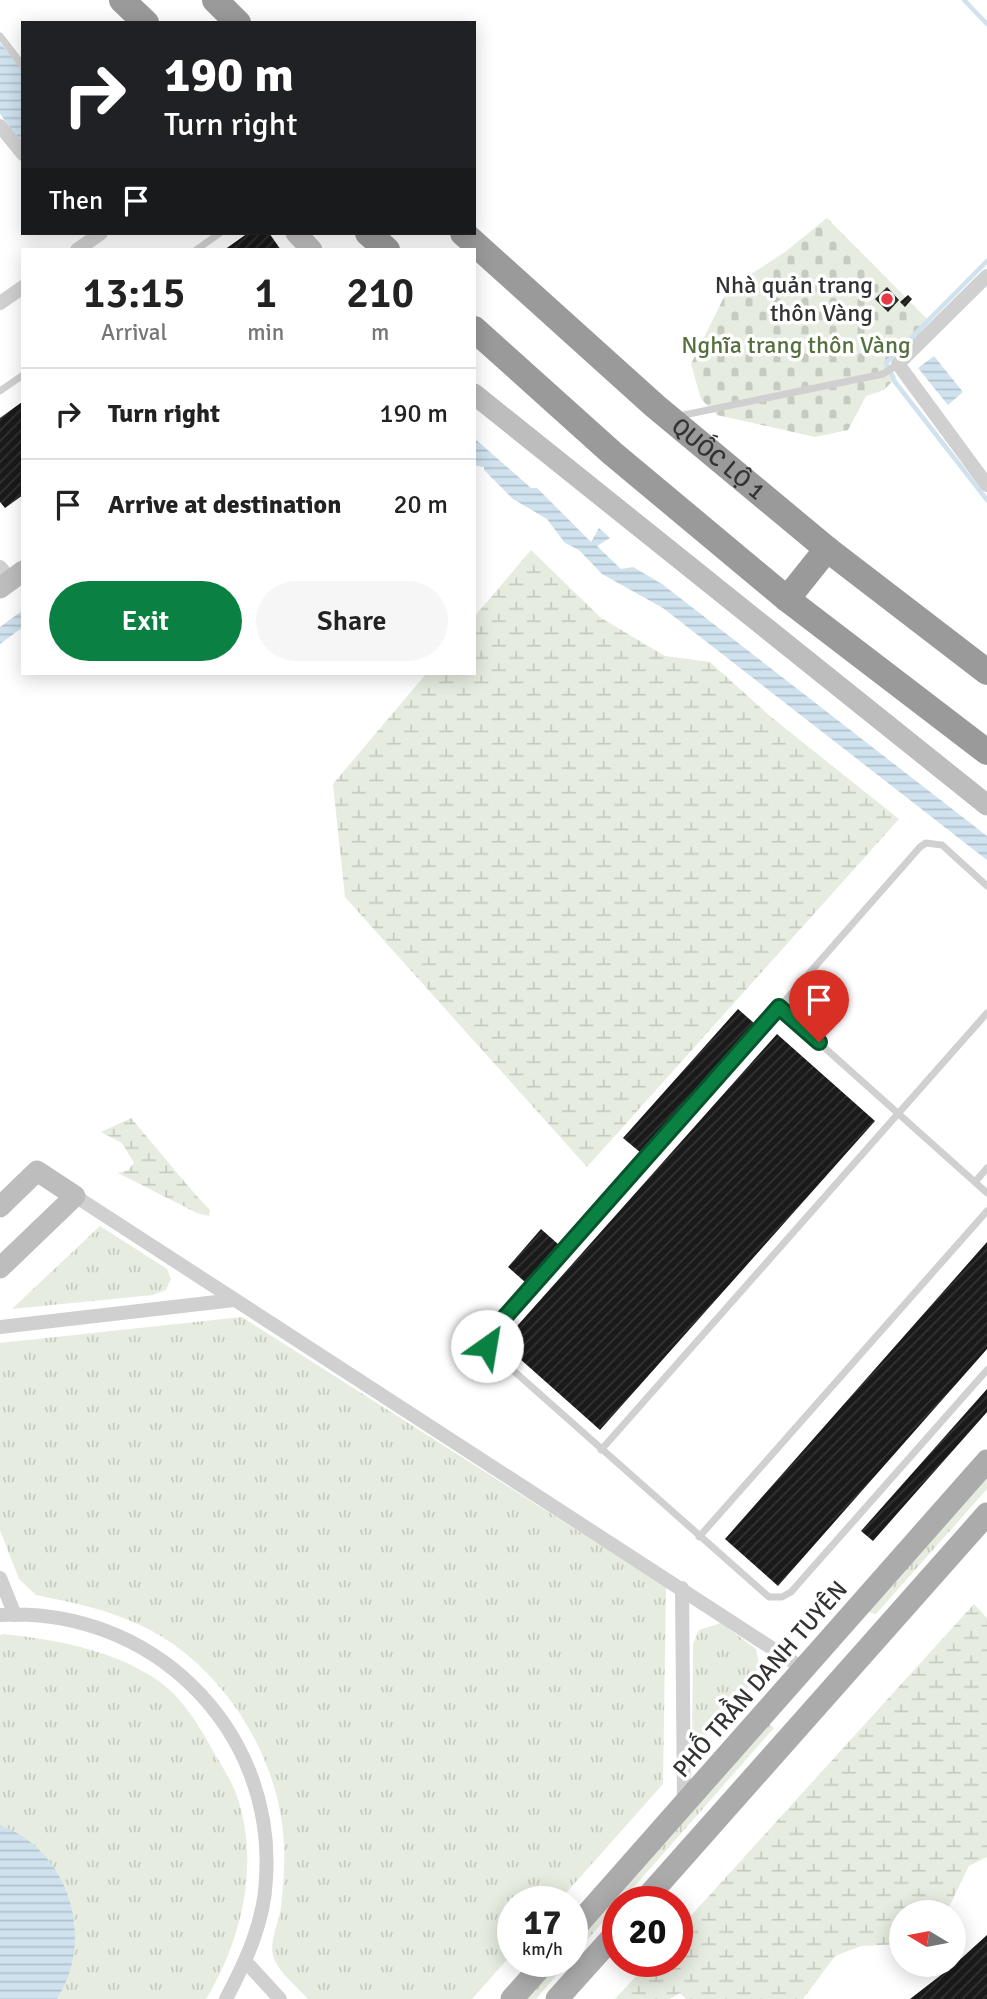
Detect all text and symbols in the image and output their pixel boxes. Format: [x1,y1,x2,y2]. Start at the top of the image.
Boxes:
text: 190 m [164,45,294,105]
icon: right [49,49,140,140]
text: Turn right [164,105,297,144]
icon: arrive [117,182,155,220]
text: Then [49,185,103,217]
text: 13:15 [83,268,185,319]
text: 1 [254,268,277,319]
text: 210 [346,268,414,319]
place label: Nhà quản trang thôn Vàng [715,270,873,328]
marker: Nhà quản trang thôn Vàng [879,291,895,307]
text: Arrival [101,318,167,347]
text: min [247,318,284,347]
text: m [371,318,389,347]
park label: Nghĩa trang thôn Vàng [681,330,911,360]
icon: right [49,395,87,433]
text: Turn right [108,398,220,430]
text: 190 m [379,398,448,430]
street label: QUỐC LỘ 1 [665,411,772,506]
icon: arrive [49,486,87,524]
text: Arrive at destination [108,489,341,521]
text: 20 m [393,489,448,521]
button: Exit [49,581,242,661]
button: Share [256,581,448,661]
pin [789,970,849,1042]
icon: arrive [800,981,838,1019]
position arrow [450,1309,524,1383]
street label: PHỐ TRẦN DANH TUYÊN [664,1573,854,1784]
speed limit sign: 20 [602,1886,693,1977]
north arrow [889,1900,966,1978]
map controls [889,1900,966,1977]
text: 17 [524,1901,561,1944]
text: km/h [522,1938,563,1960]

